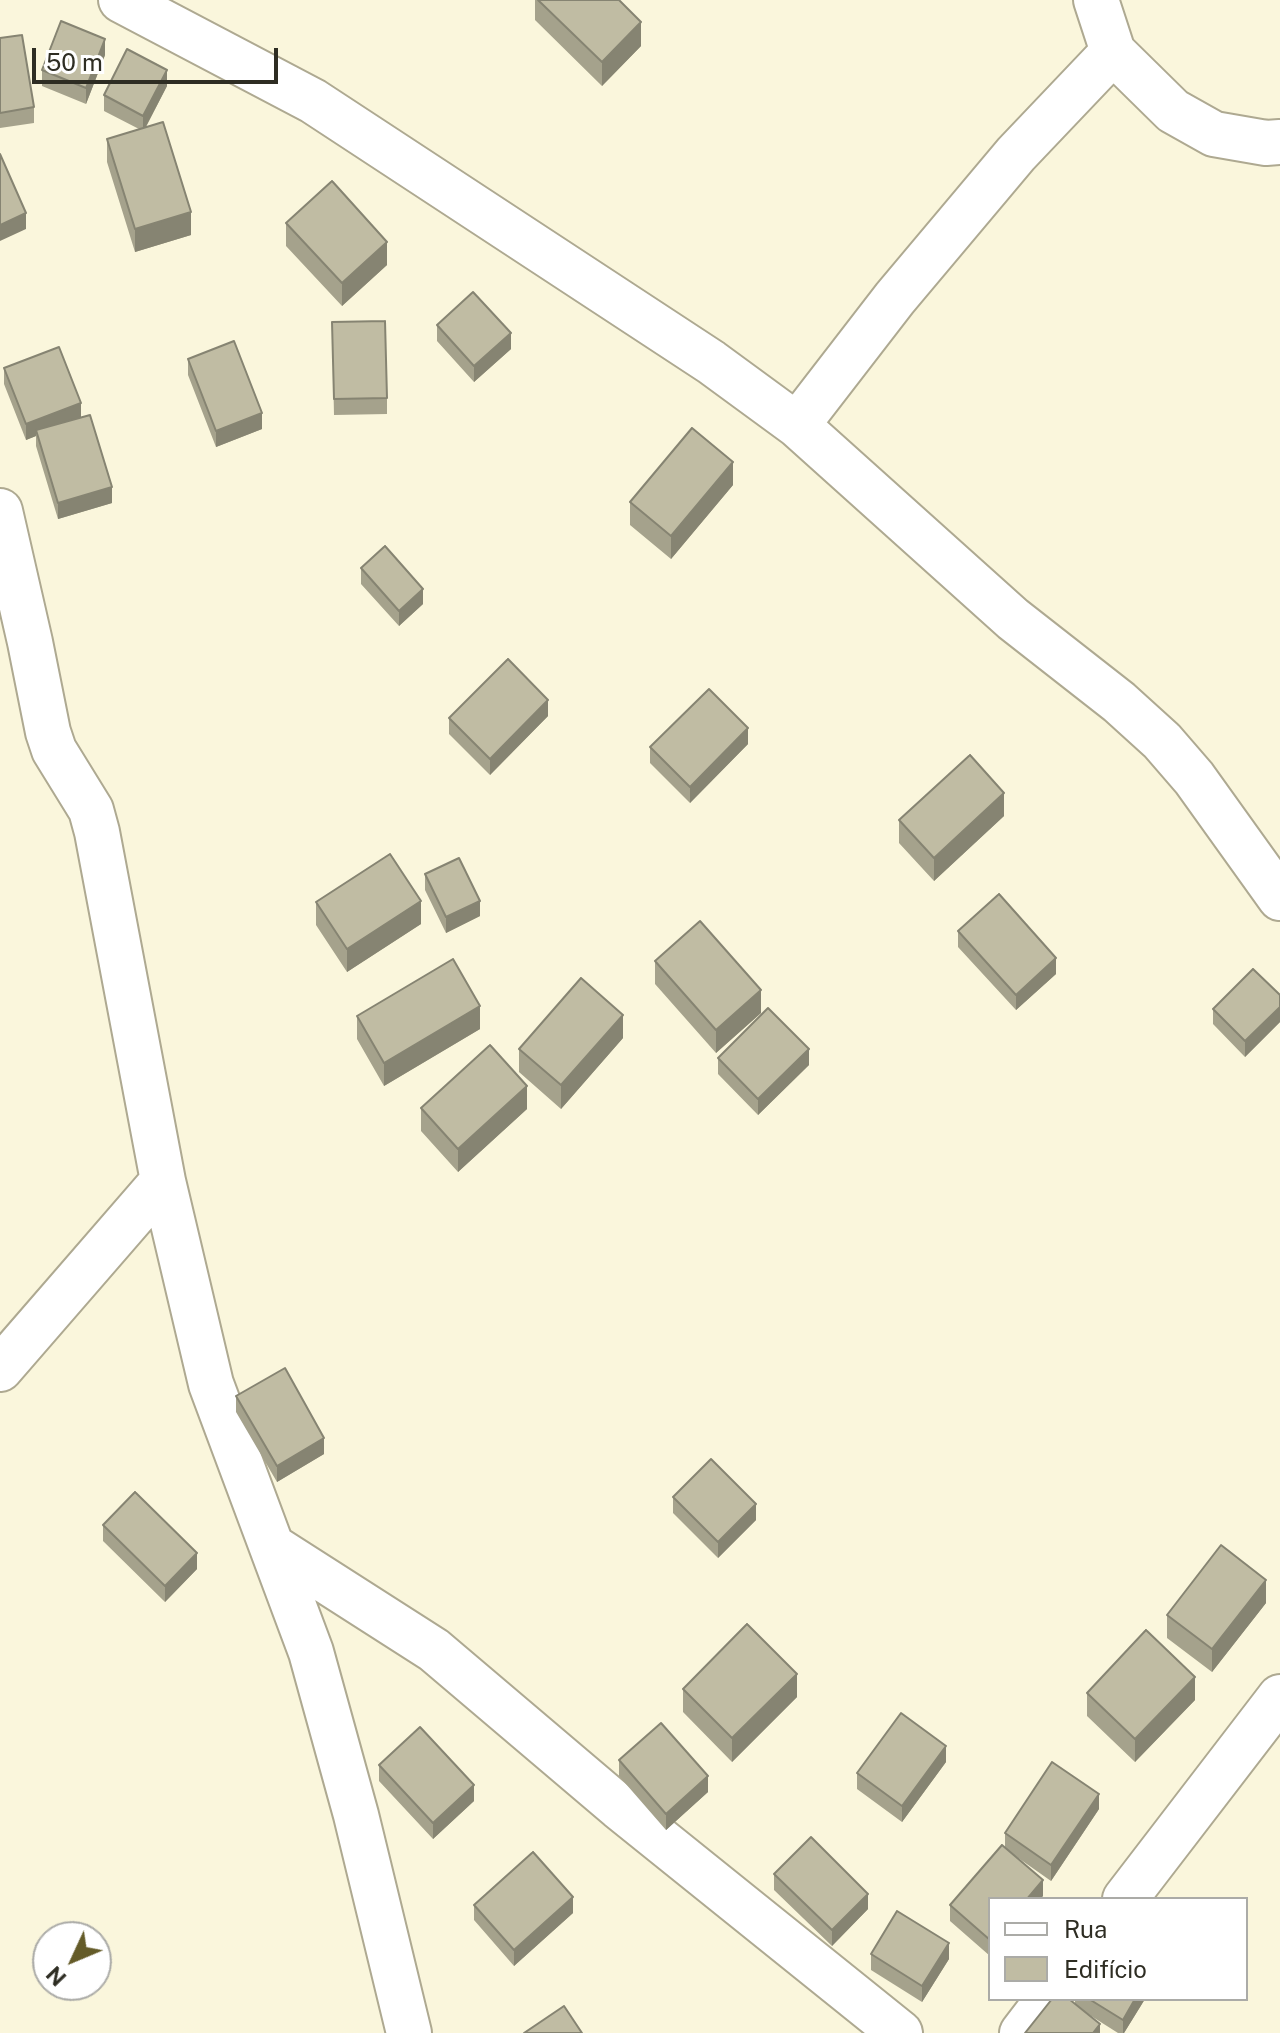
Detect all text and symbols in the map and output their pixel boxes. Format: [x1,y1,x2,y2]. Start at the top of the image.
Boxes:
scale bar [36,32,282,82]
text: 50 m [46,48,103,76]
legend [988,1897,1248,2001]
text: Rua [1064,1915,1107,1943]
north arrow [32,1921,112,2001]
text: Edifício [1064,1955,1147,1983]
text: N [41,1961,72,1992]

